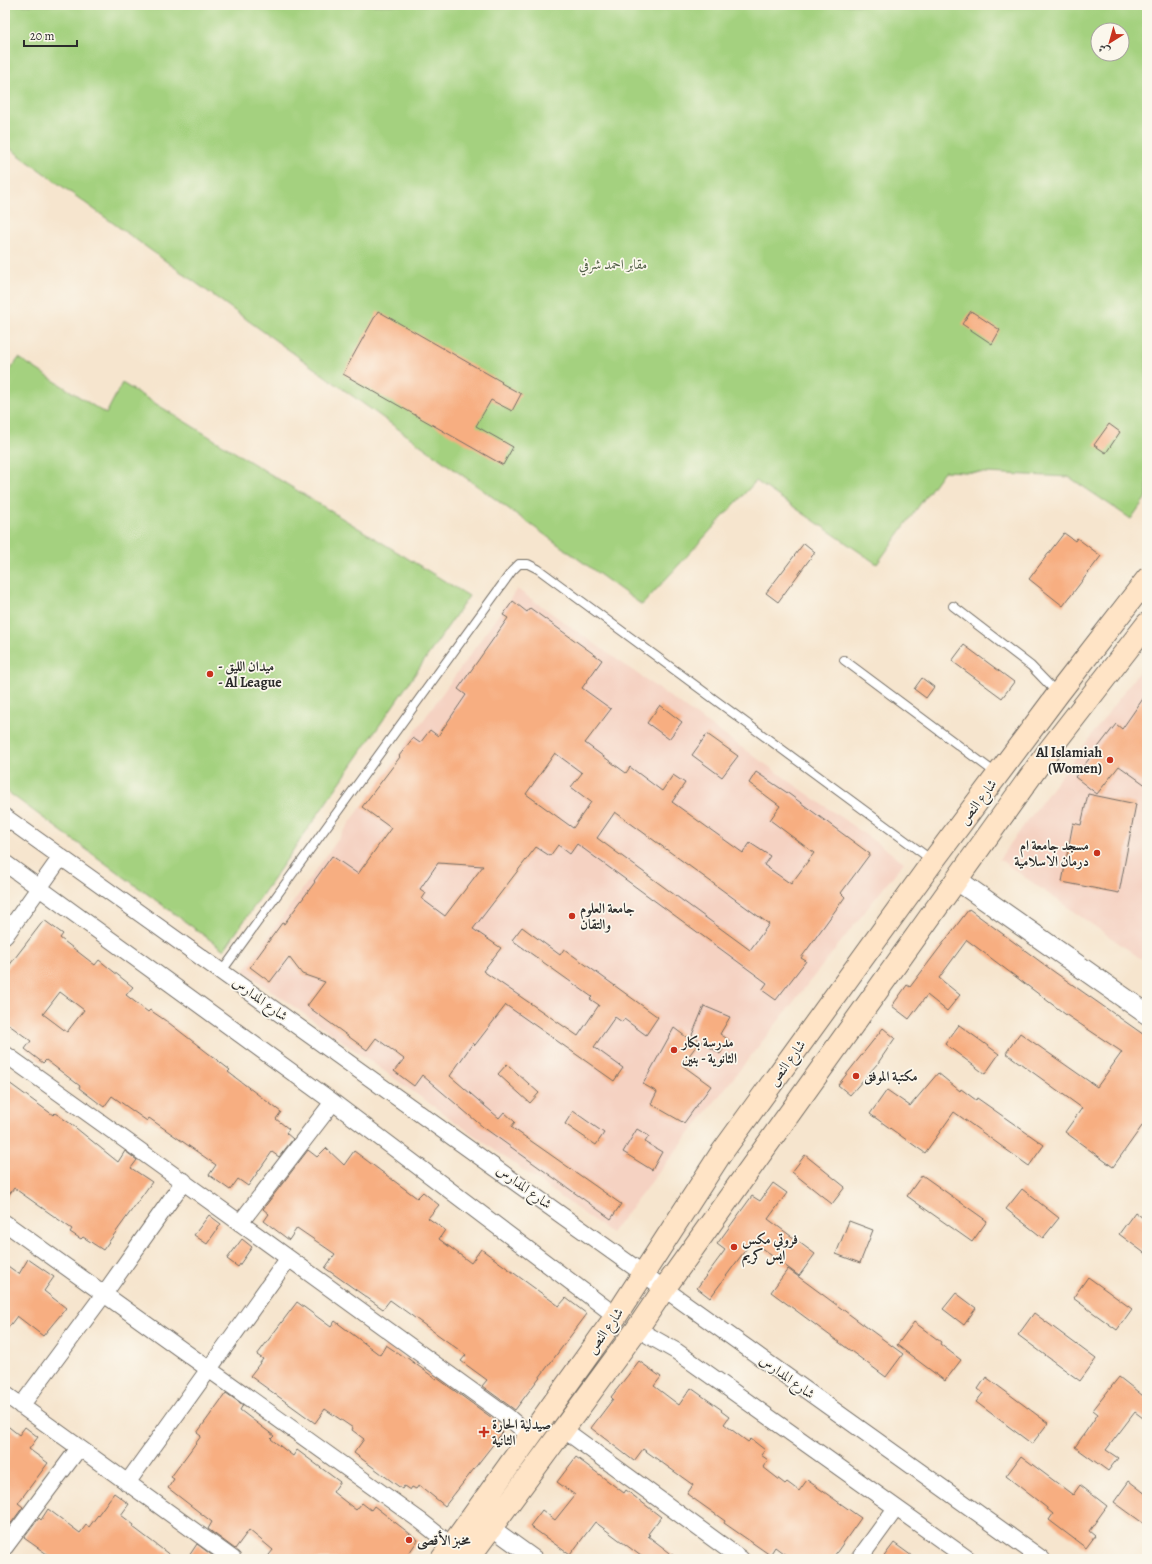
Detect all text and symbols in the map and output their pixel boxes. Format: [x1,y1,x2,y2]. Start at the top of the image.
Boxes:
scale bar [24,22,77,48]
north arrow [1090,22,1130,62]
text: 20 m [30,28,54,44]
text: ش [1095,40,1113,59]
park label: مقابر احمد شرفي [579,255,647,276]
place label: - ميدان الليق - Al League [218,657,282,692]
marker: - ميدان الليق - Al League [205,669,215,679]
place label: Al Islamiah (Women) [1035,743,1102,778]
marker: Al Islamiah (Women) [1105,755,1115,765]
street label: شارع النص [955,775,1003,830]
place label: مسجد جامعة ام درمان الاسلامية [1014,836,1089,871]
marker: مسجد جامعة ام درمان الاسلامية [1092,848,1102,858]
place label: جامعة العلوم والتقان [580,899,635,934]
marker: جامعة العلوم والتقان [567,911,577,921]
street label: شارع المدارس [227,972,292,1027]
place label: مدرسة بكار الثانوية - بنين [680,1033,737,1068]
street label: شارع النص [764,1036,812,1091]
marker: مدرسة بكار الثانوية - بنين [669,1045,679,1055]
place label: مكتبة الموفق [864,1067,918,1086]
marker: مكتبة الموفق [851,1071,861,1081]
street label: شارع المدارس [491,1160,556,1215]
place label: فروتي مكس ايس كريم [742,1230,798,1268]
marker: فروتي مكس ايس كريم [729,1242,739,1252]
street label: شارع النص [582,1304,630,1359]
street label: شارع المدارس [754,1350,819,1405]
place label: صيدلية الحارة الثانية [492,1415,551,1450]
marker: صيدلية الحارة الثانية [479,1427,489,1437]
place label: مخبز الأقصى [417,1530,471,1550]
marker: مخبز الأقصى [404,1535,414,1545]

